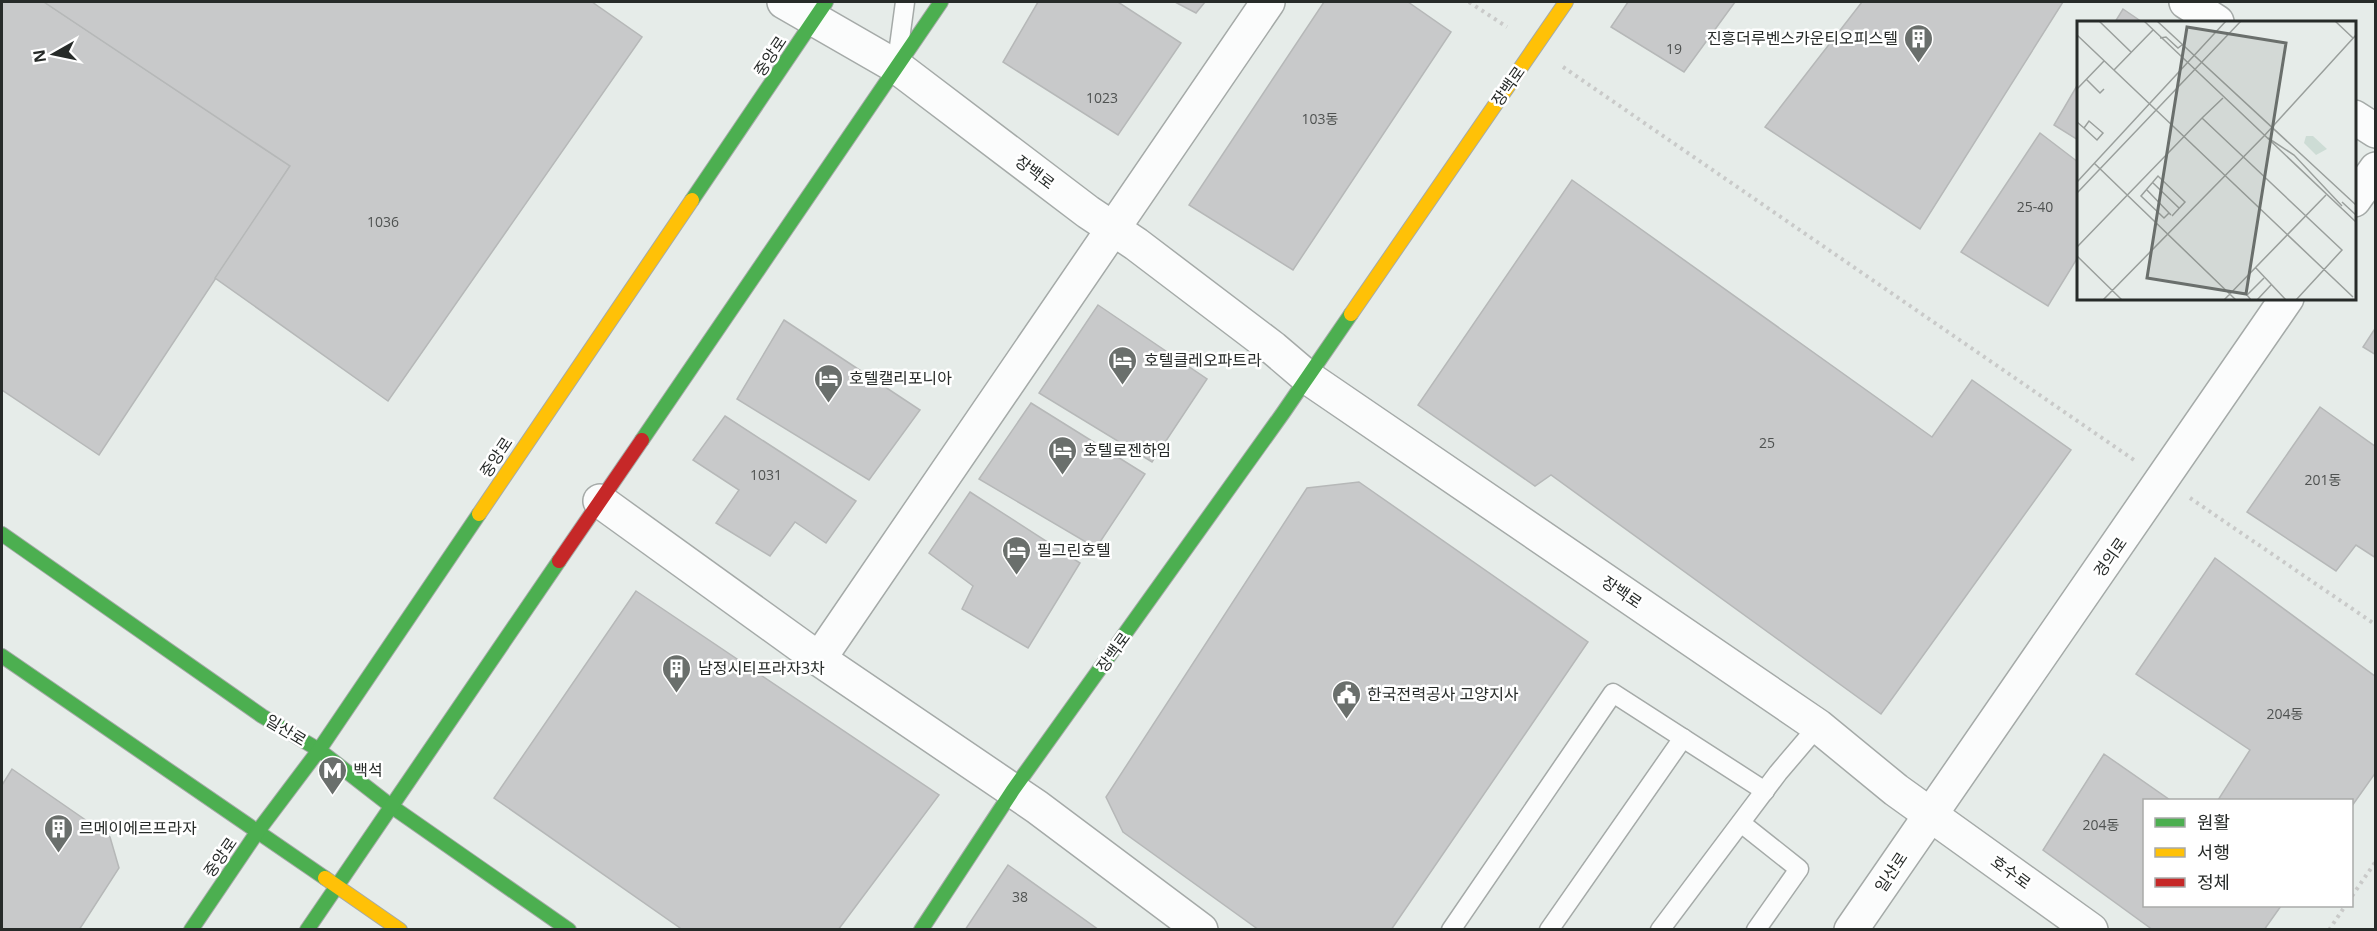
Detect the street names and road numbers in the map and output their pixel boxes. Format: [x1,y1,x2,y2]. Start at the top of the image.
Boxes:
street label: 중앙로 [749,31,792,80]
street label: 장백로 [1486,61,1530,110]
street label: 장백로 [1011,150,1059,194]
street label: 중앙로 [475,432,518,481]
street label: 경의로 [2088,532,2132,581]
street label: 장백로 [1598,571,1647,614]
street label: 장백로 [1091,627,1135,676]
street label: 일산로 [261,709,311,751]
street label: 중앙로 [198,832,242,881]
street label: 일산로 [1870,847,1913,896]
street label: 호수로 [1987,850,2036,894]

